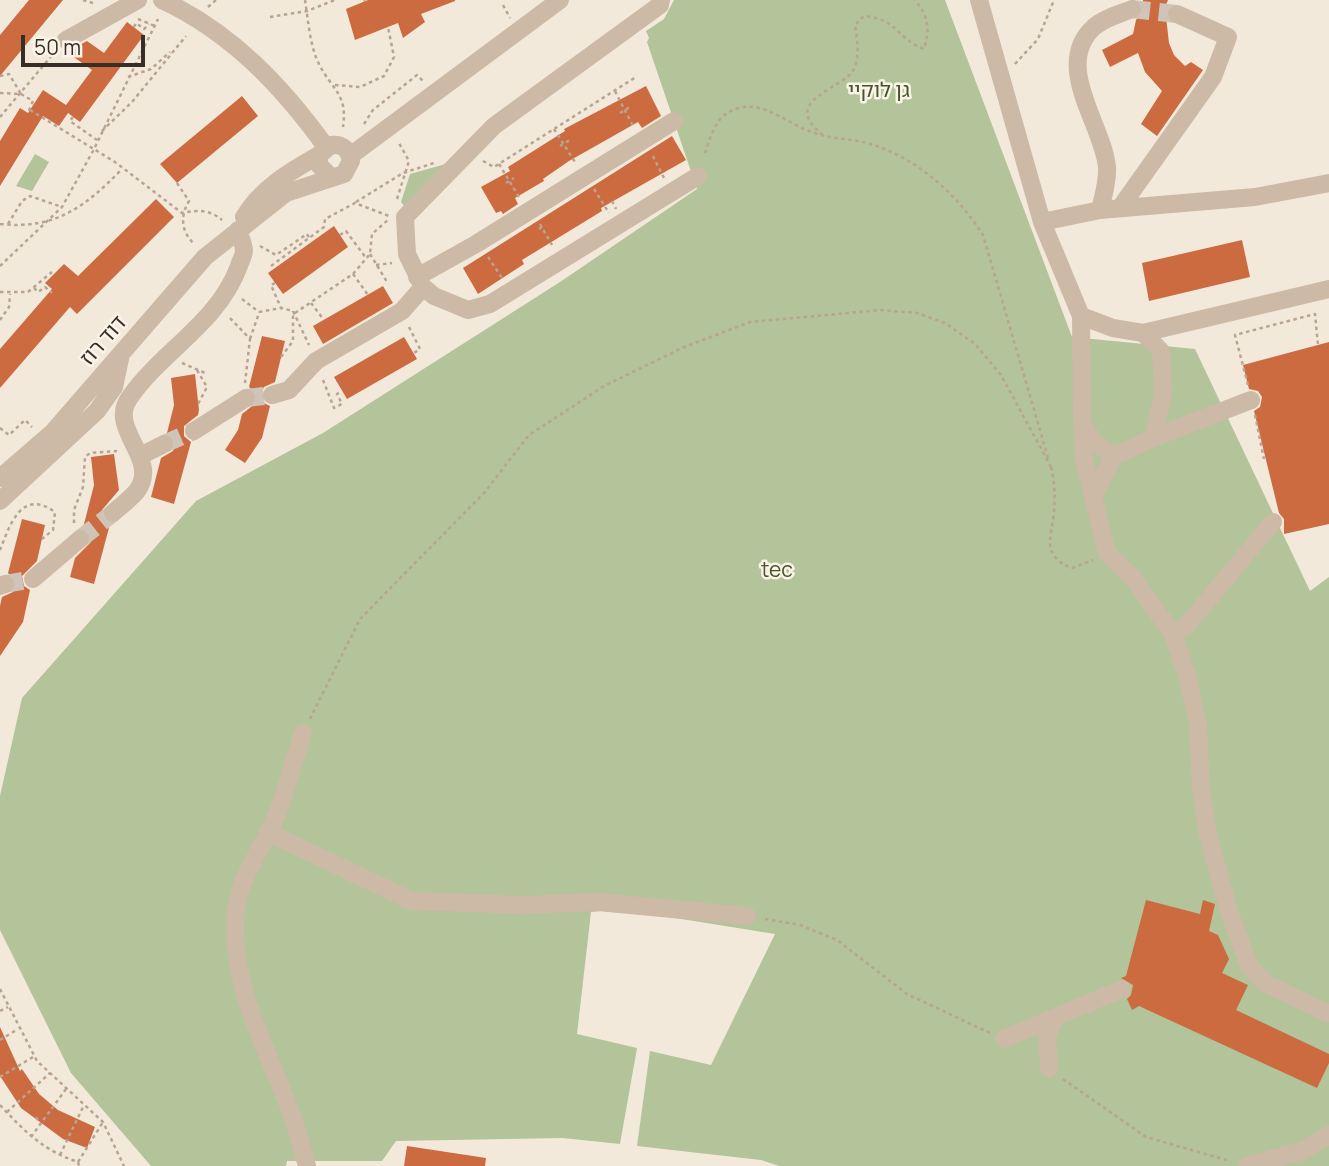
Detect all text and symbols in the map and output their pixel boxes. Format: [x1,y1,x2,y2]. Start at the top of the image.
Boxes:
scale bar [24,21,149,65]
text: 50 m [34,33,81,61]
park label: גן לוקיי [848,78,910,104]
street label: דוד רוז [76,311,132,371]
park label: tec [761,558,793,584]

